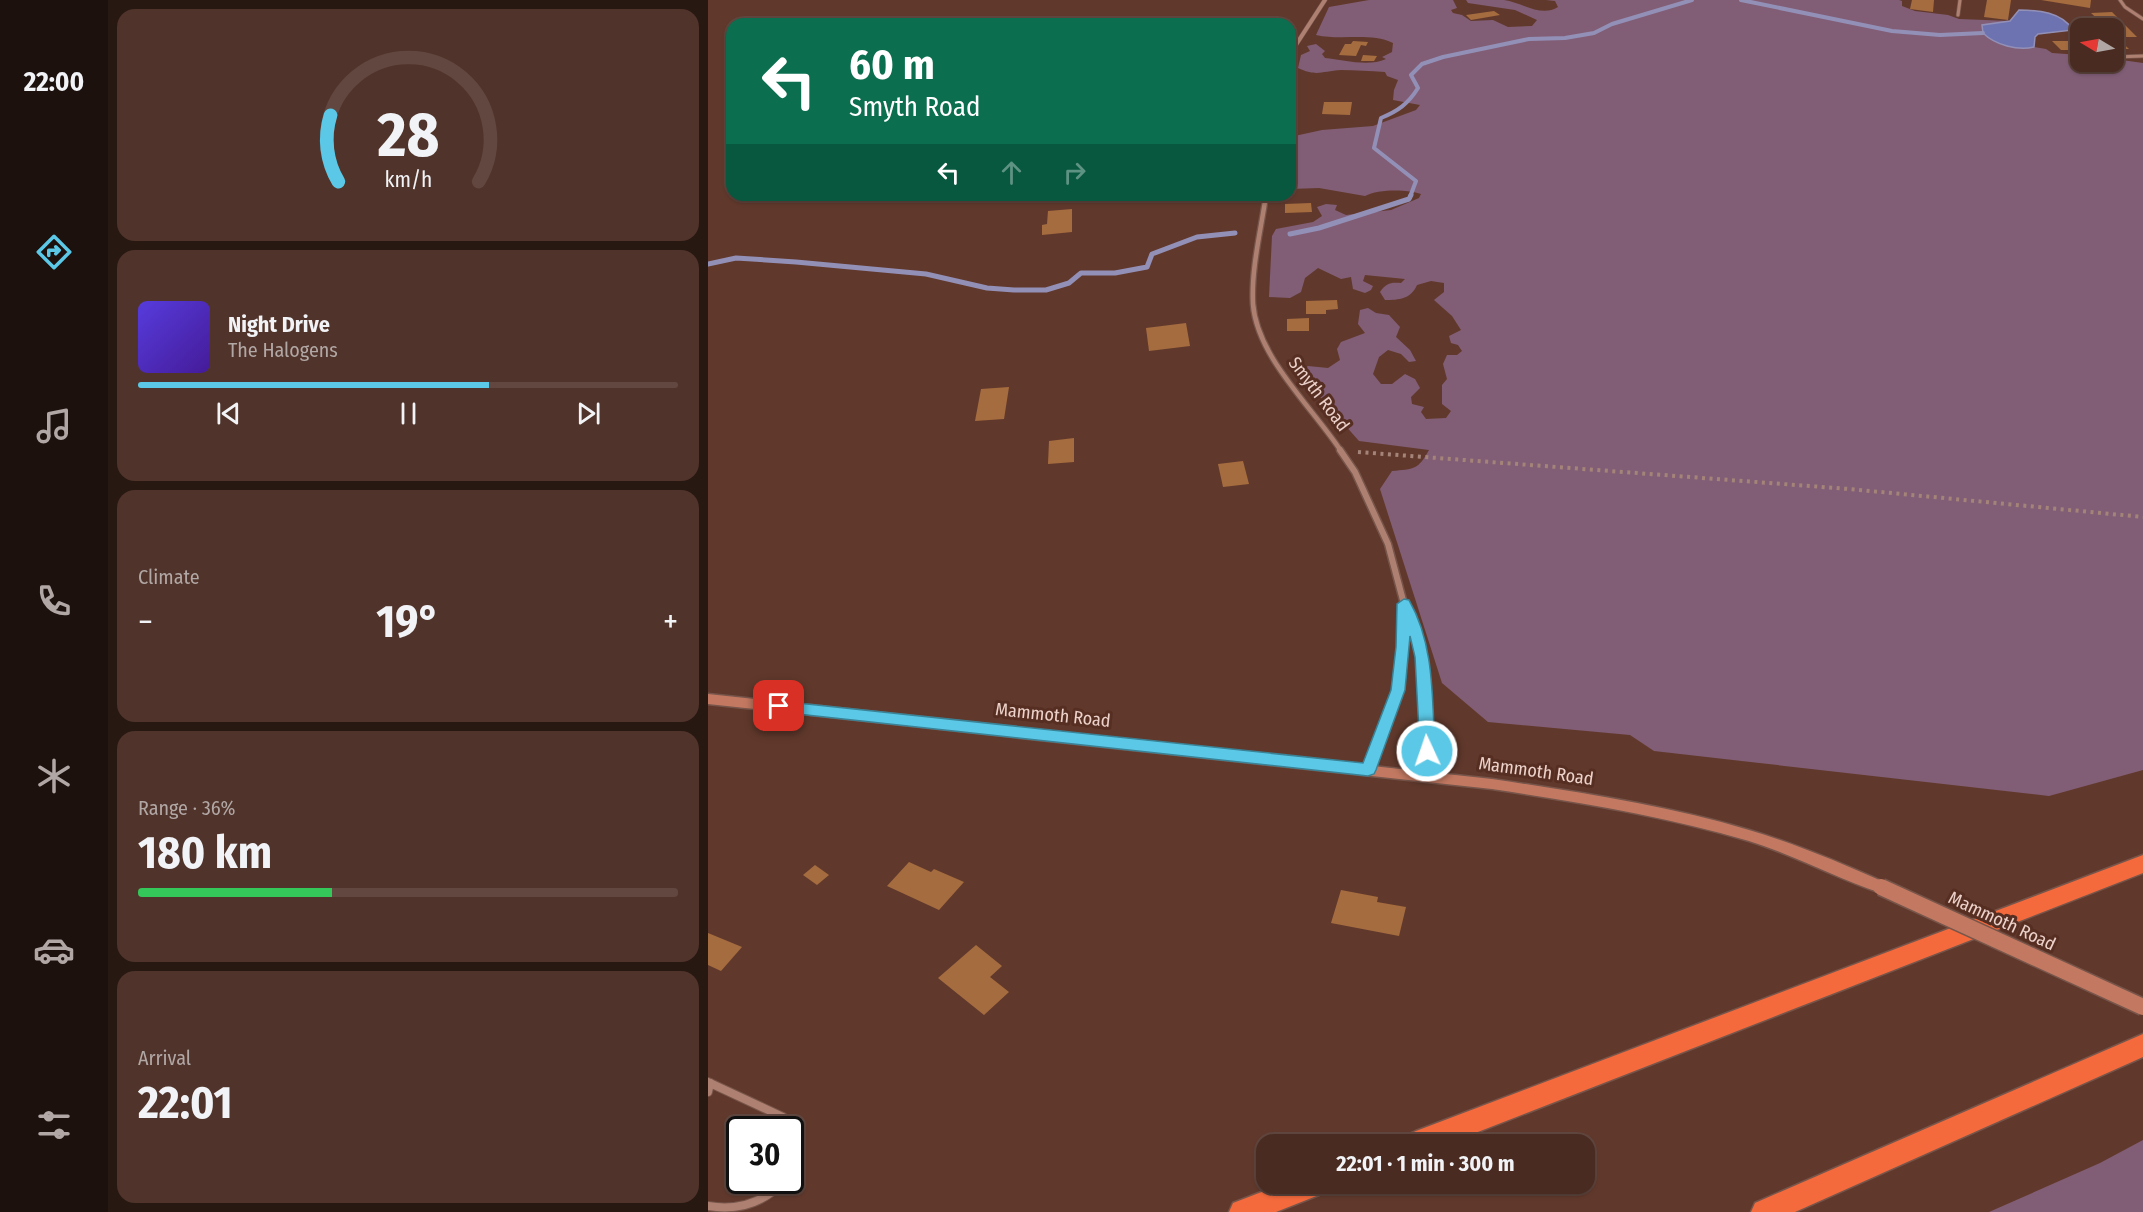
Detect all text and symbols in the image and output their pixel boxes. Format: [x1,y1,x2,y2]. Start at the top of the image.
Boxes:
north arrow [2070,18,2124,72]
map controls [2070,18,2124,72]
text: 60 m [849,40,935,90]
icon: left [750,42,828,120]
text: 22:00 [24,66,84,98]
text: Smyth Road [849,91,980,123]
text: 28 [376,98,439,173]
icon: left [932,156,965,189]
icon: ahead [995,156,1028,189]
icon: right [1058,156,1091,189]
text: km/h [384,167,432,193]
icon: directions [33,231,75,273]
text: Night Drive [228,311,330,338]
text: The Halogens [228,338,338,362]
street label: Smyth Road [1284,352,1354,436]
icon: previous [212,397,245,430]
icon: pause [392,397,425,430]
icon: next [572,397,605,430]
icon: music [33,405,75,447]
text: Climate [138,565,200,589]
icon: phone [33,580,75,622]
text: 19° [376,595,440,649]
text: − [138,602,153,642]
text: + [663,602,678,642]
pin [753,680,804,731]
icon: arrive [762,689,795,722]
street label: Mammoth Road [994,698,1112,732]
position arrow [1395,719,1459,783]
street label: Mammoth Road [1477,752,1595,790]
icon: climate [33,755,75,797]
text: Range · 36% [138,796,236,820]
text: 180 km [138,826,272,880]
street label: Mammoth Road [1945,887,2059,955]
icon: car [33,929,75,971]
text: Arrival [138,1046,191,1070]
text: 22:01 [138,1076,233,1130]
icon: filters [33,1104,75,1146]
speed limit sign: 30 [726,1116,804,1194]
text: 22:01 · 1 min · 300 m [1336,1150,1515,1177]

